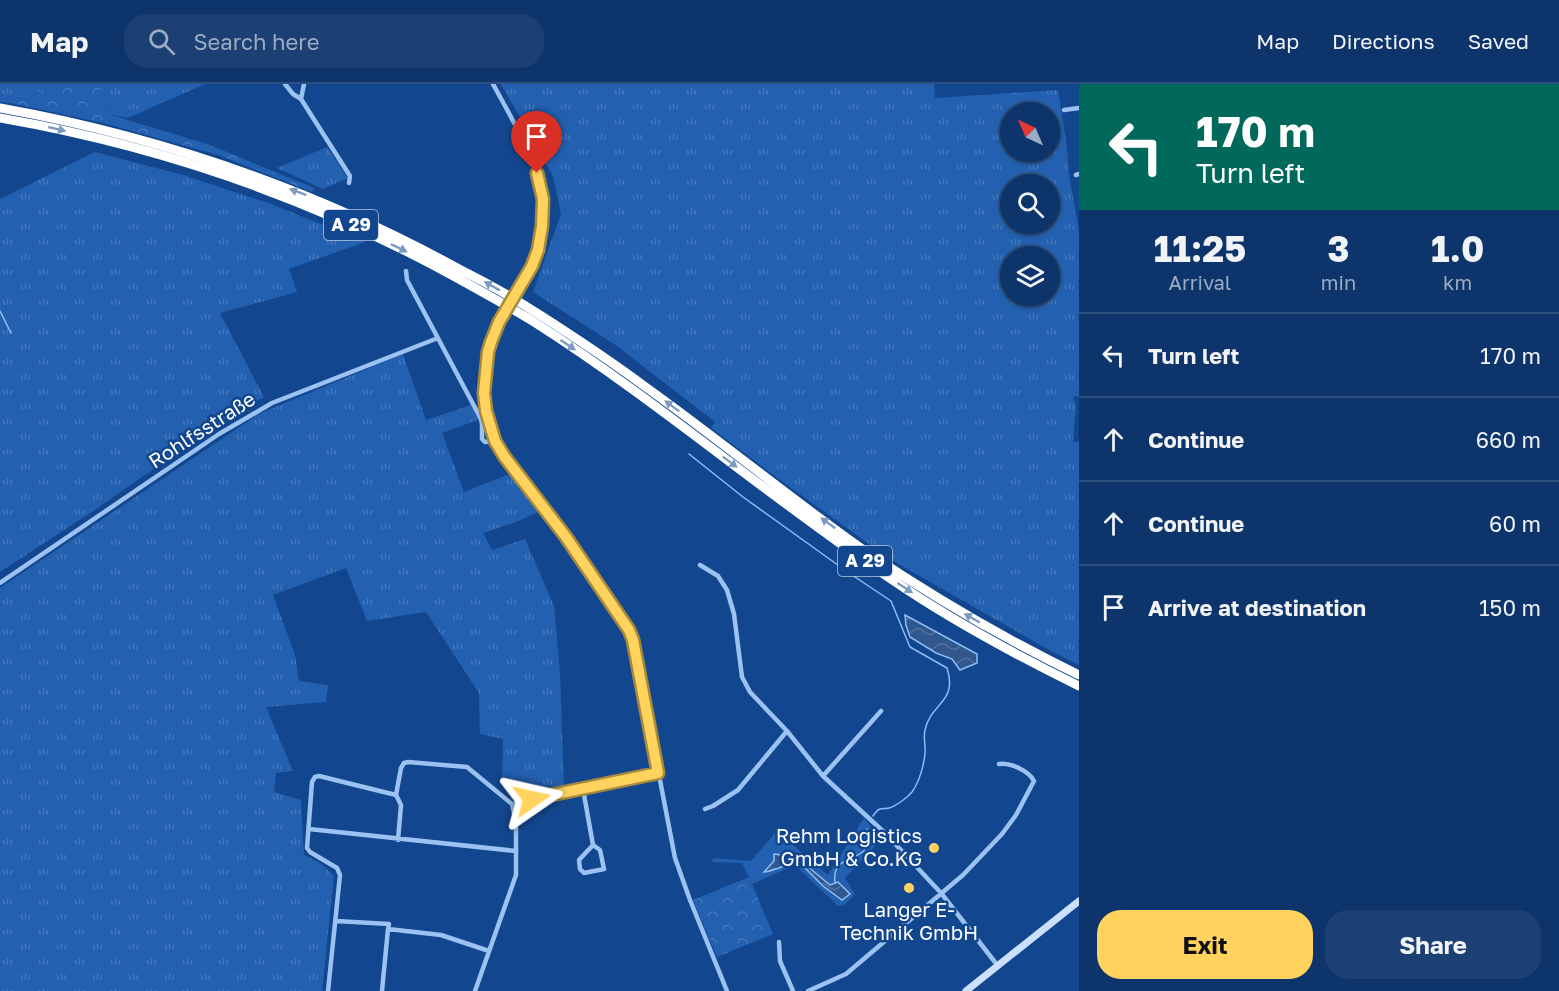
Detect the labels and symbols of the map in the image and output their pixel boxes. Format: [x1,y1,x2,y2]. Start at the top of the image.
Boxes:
north arrow [1000,102,1060,162]
pin [511,111,562,173]
one-way arrow [48,125,67,134]
one-way arrow [289,187,307,197]
road number: A 29 [324,210,378,240]
one-way arrow [391,243,408,253]
one-way arrow [484,281,501,291]
one-way arrow [560,339,576,351]
street label: Rohlfsstraße [144,386,259,473]
one-way arrow [664,400,680,412]
one-way arrow [722,455,737,467]
one-way arrow [820,517,836,529]
road number: A 29 [838,546,892,576]
one-way arrow [896,583,913,594]
one-way arrow [963,613,980,623]
position arrow [500,767,564,831]
place label: Rehm Logistics GmbH & Co.KG [776,823,922,870]
marker: Rehm Logistics GmbH & Co.KG [927,841,941,855]
marker: Langer E- Technik GmbH [902,881,916,895]
place label: Langer E- Technik GmbH [840,897,978,944]

